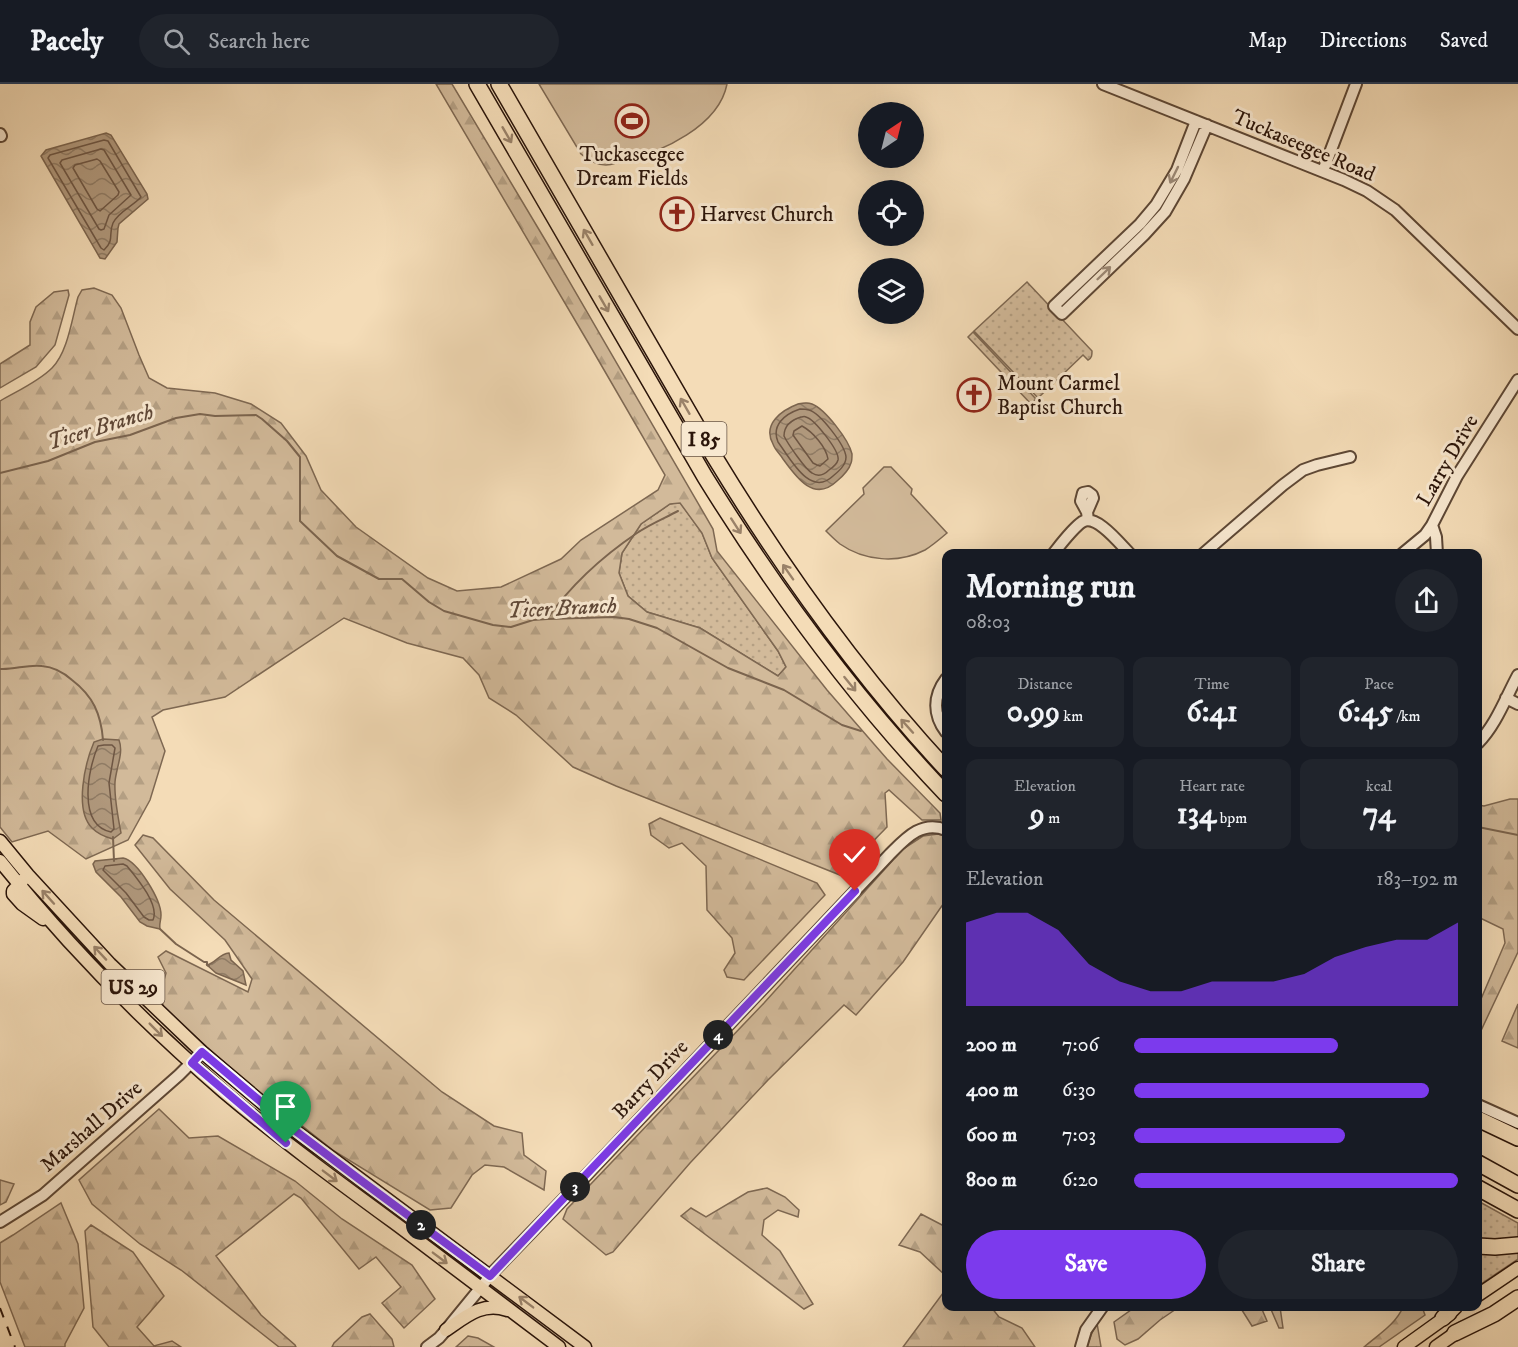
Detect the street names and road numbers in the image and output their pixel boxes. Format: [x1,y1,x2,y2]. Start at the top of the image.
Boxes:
street label: Tuckaseegee Road [1228,104,1380,188]
street label: Larry Drive [1411,410,1485,511]
road number: I 85 [682,422,726,456]
road number: US 29 [102,970,164,1004]
street label: Barry Drive [607,1034,694,1125]
street label: Marshall Drive [35,1075,148,1178]

